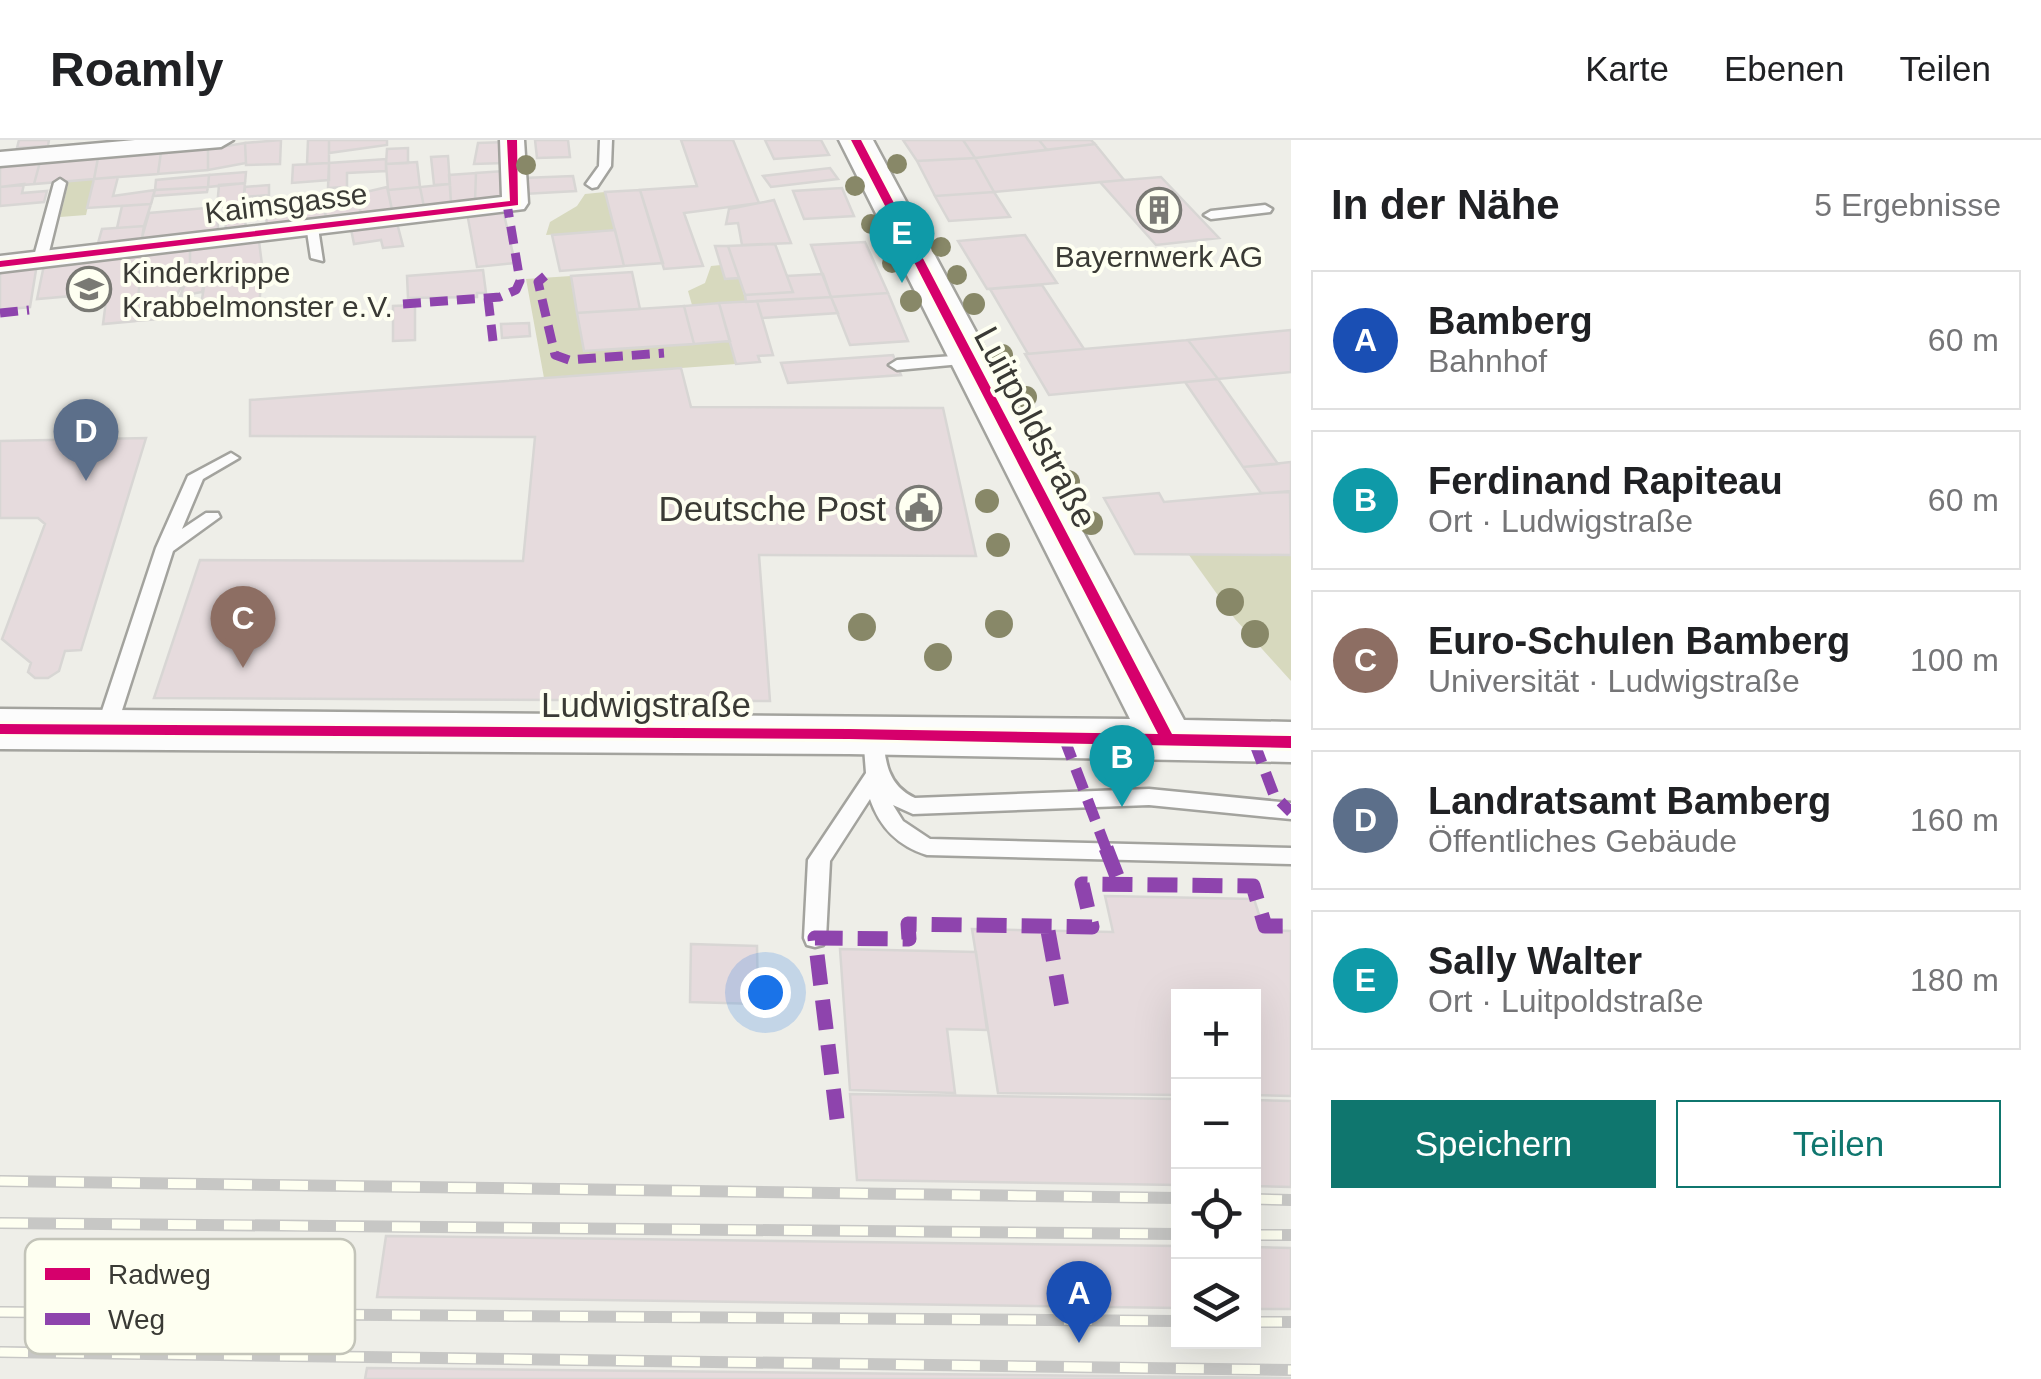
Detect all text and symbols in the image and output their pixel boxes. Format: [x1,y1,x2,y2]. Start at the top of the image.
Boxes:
text: Roamly [50,43,223,96]
text: Karte [1585,49,1669,88]
text: Ebenen [1724,49,1845,88]
text: Teilen [1900,49,1991,88]
street label: Kaimsgasse [203,177,369,229]
text: In der Nähe [1331,181,1560,228]
building icon: Bayernwerk AG [1136,187,1182,233]
text: 5 Ergebnisse [1814,187,2001,223]
pin: E [870,201,934,283]
place label: Bayernwerk AG [1055,240,1263,273]
place label: Kinderkrippe Krabbelmonster e.V. [122,256,393,323]
school or university icon: Kinderkrippe Krabbelmonster e.V. [66,266,112,312]
text: Bamberg [1428,300,1593,342]
street label: Luitpoldstraße [967,320,1105,534]
text: A [1354,322,1377,358]
text: 60 m [1928,322,1999,358]
text: Bahnhof [1428,343,1547,379]
pin: D [54,398,118,481]
text: Ferdinand Rapiteau [1428,460,1783,502]
text: B [1354,482,1377,518]
text: 60 m [1928,482,1999,518]
public building icon: Deutsche Post [896,485,942,531]
place label: Deutsche Post [658,489,886,528]
text: Ort · Ludwigstraße [1428,503,1693,539]
pin: C [210,586,276,668]
text: Euro-Schulen Bamberg [1428,620,1850,662]
text: C [1354,642,1377,678]
text: 100 m [1910,642,1999,678]
text: Universität · Ludwigstraße [1428,663,1800,699]
street label: Ludwigstraße [541,685,751,724]
pin: B [1090,724,1154,807]
text: Landratsamt Bamberg [1428,780,1831,822]
text: D [1354,802,1377,838]
text: 160 m [1910,802,1999,838]
text: Öffentliches Gebäude [1428,823,1737,859]
text: Sally Walter [1428,940,1642,982]
text: E [1355,962,1376,998]
text: 180 m [1910,962,1999,998]
your location [740,967,791,1018]
text: Ort · Luitpoldstraße [1428,983,1704,1019]
map controls [1171,989,1261,1349]
button: + [1171,989,1261,1079]
button: − [1171,1079,1261,1169]
button: Speichern [1331,1100,1656,1188]
button: Teilen [1676,1100,2001,1188]
button: locate [1171,1169,1261,1259]
legend [25,1239,355,1354]
text: Radweg [108,1259,211,1290]
button: layers [1171,1259,1261,1349]
pin: A [1046,1260,1112,1343]
text: Weg [108,1304,165,1335]

